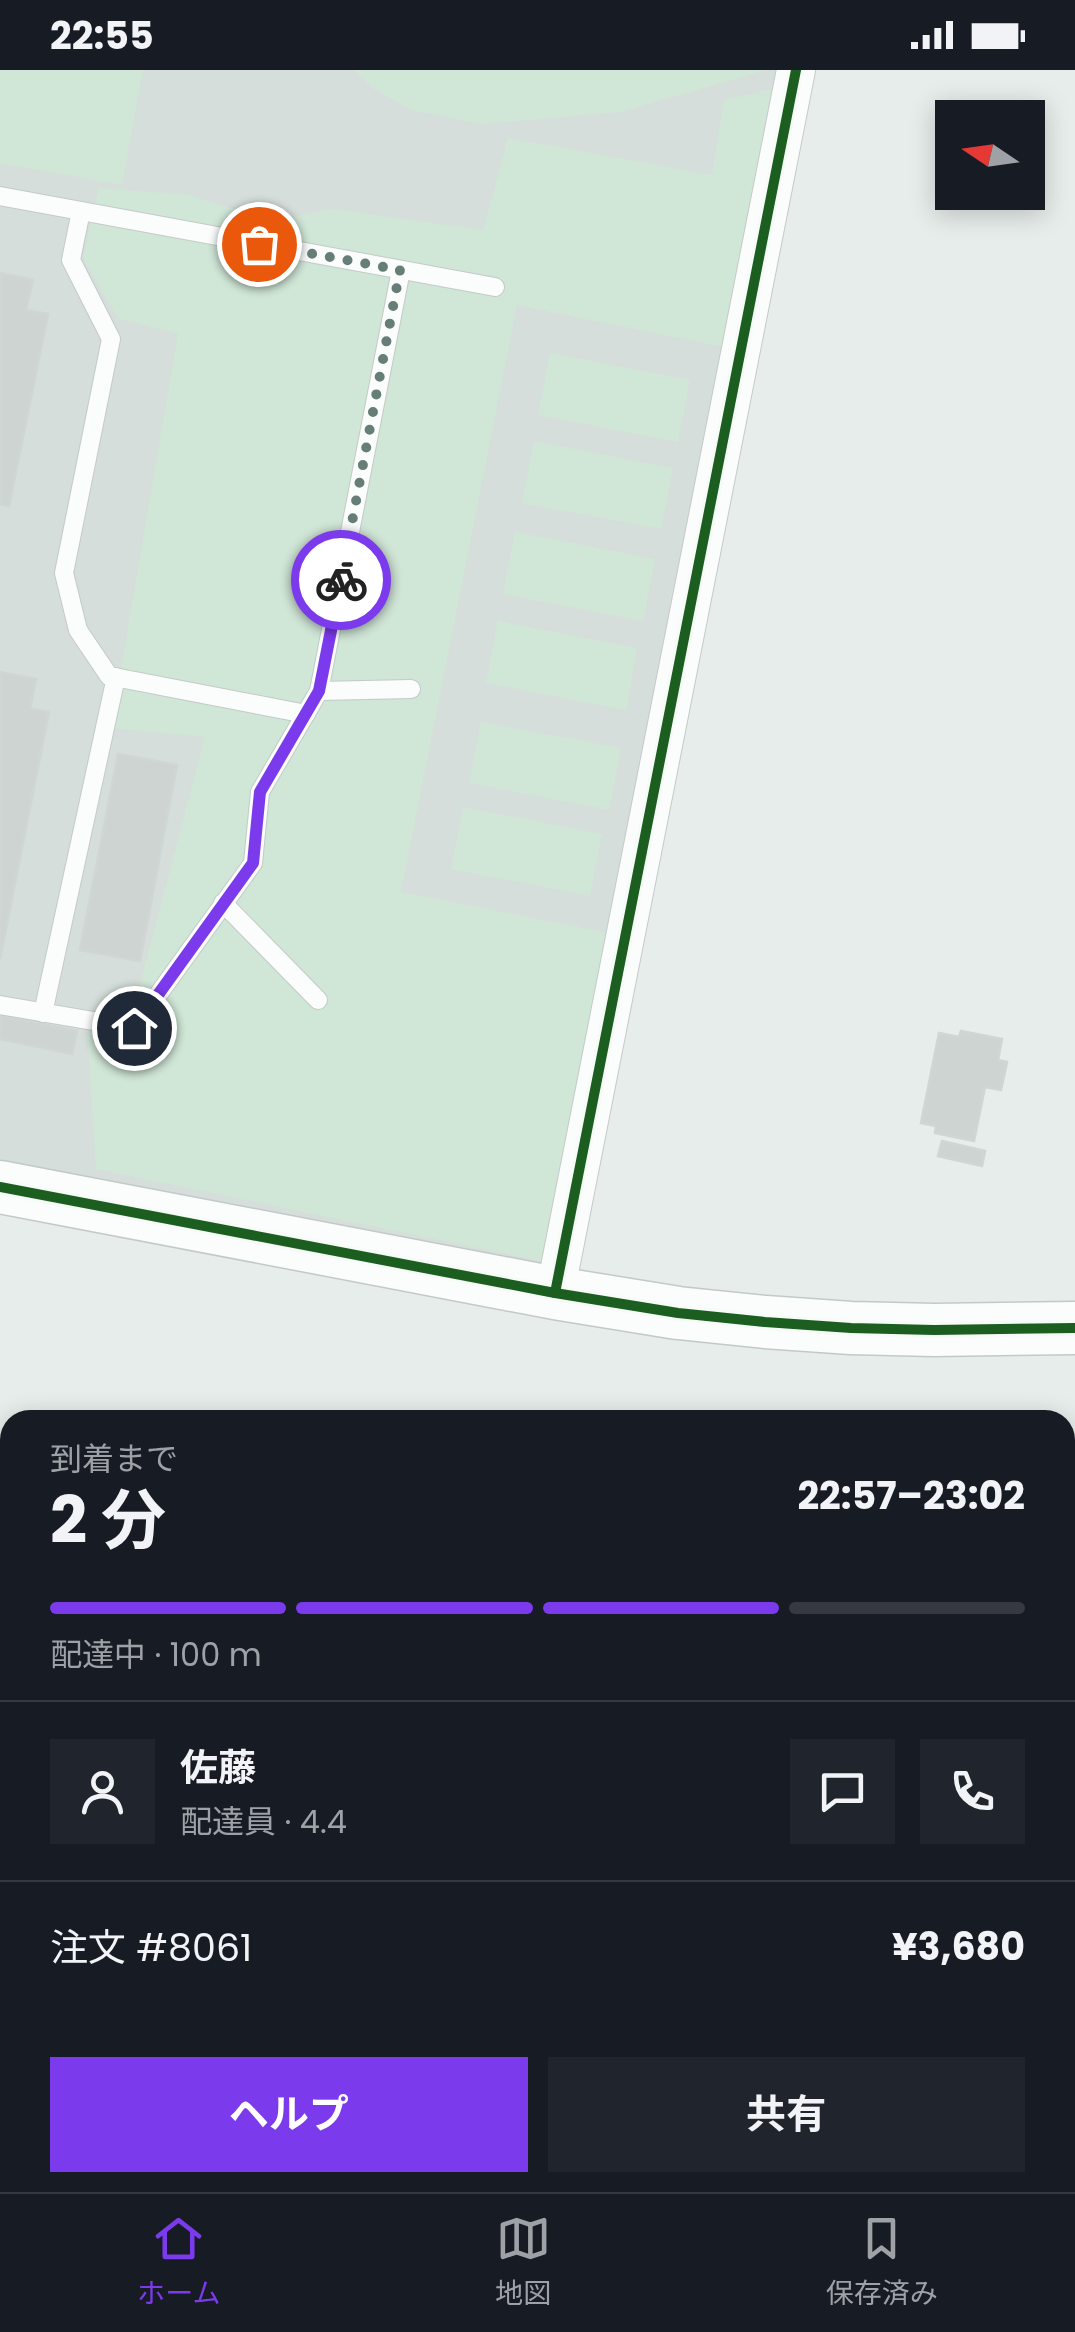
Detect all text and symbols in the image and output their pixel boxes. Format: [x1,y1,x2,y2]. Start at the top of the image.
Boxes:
text: 22:55 [50,9,154,62]
north arrow [935,100,1045,210]
map controls [935,100,1045,210]
pin [217,202,302,287]
icon: bag [232,217,287,272]
courier [291,530,391,630]
icon: bike [314,553,369,608]
pin [92,986,177,1071]
icon: home [107,1001,162,1056]
text: 到着まで [50,1436,178,1481]
text: 22:57–23:02 [797,1469,1025,1522]
text: 2 分 [50,1475,166,1566]
text: 配達中 · 100 m [50,1632,262,1677]
button: person [50,1739,155,1844]
button: chat [790,1739,895,1844]
button: phone [920,1739,1025,1844]
text: 佐藤 [180,1741,256,1794]
text: 配達員 · 4.4 [180,1799,347,1844]
text: ¥3,680 [892,1920,1025,1973]
text: 注文 #8061 [50,1921,252,1974]
button: ヘルプ [50,2057,528,2172]
button: 共有 [548,2057,1025,2172]
tab: ホーム [137,2211,220,2315]
tab: 地図 [495,2211,551,2315]
tab: 保存済み [826,2211,938,2315]

